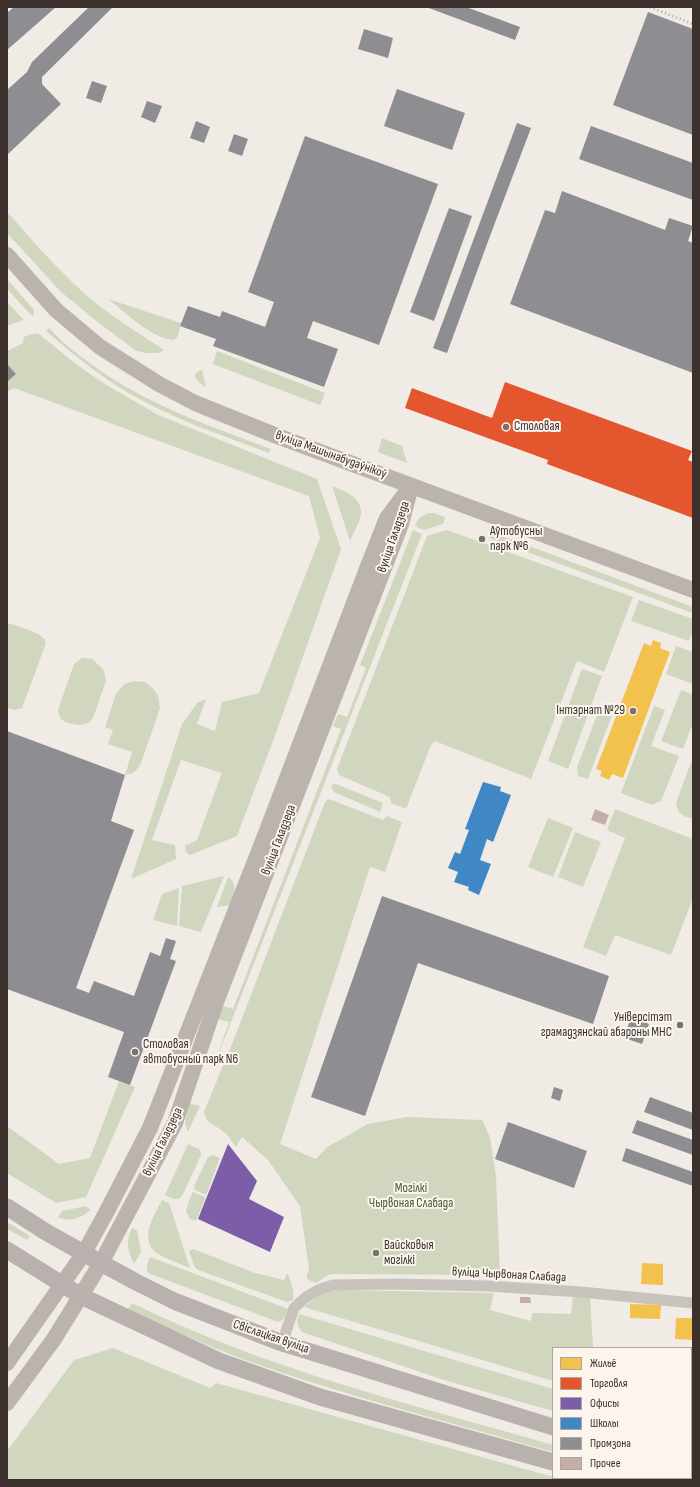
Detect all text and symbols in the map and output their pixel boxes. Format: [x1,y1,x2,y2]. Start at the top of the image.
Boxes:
place label: Столовая [514,419,559,435]
marker: Столовая [501,422,511,432]
street label: вуліца Машынабудаўнікоў [273,428,389,482]
street label: вуліца Галадзеда [375,499,413,575]
place label: Аўтобусны парк №6 [490,524,542,555]
marker: Аўтобусны парк №6 [477,534,487,544]
place label: Інтэрнат №29 [556,703,625,719]
marker: Інтэрнат №29 [628,706,638,716]
street label: вуліца Галадзеда [258,803,300,877]
place label: Універсітэт грамадзянскай абароны МНС [541,1010,672,1041]
marker: Універсітэт грамадзянскай абароны МНС [675,1020,685,1030]
place label: Столовая автобусный парк N6 [143,1037,238,1068]
marker: Столовая автобусный парк N6 [130,1047,140,1057]
street label: вуліца Галадзеда [140,1105,186,1179]
park label: Могілкі Чырвоная Слабада [369,1181,453,1212]
place label: Вайсковыя могілкі [384,1238,433,1269]
marker: Вайсковыя могілкі [371,1248,381,1258]
street label: вуліца Чырвоная Слабада [452,1264,566,1286]
street label: Свіслацкая вуліца [231,1317,311,1357]
legend [552,1347,692,1479]
text: Жильё [590,1356,616,1371]
text: Торговля [590,1376,627,1391]
text: Офисы [590,1396,619,1411]
text: Школы [590,1416,619,1431]
text: Промзона [590,1436,631,1451]
text: Прочее [590,1456,621,1471]

